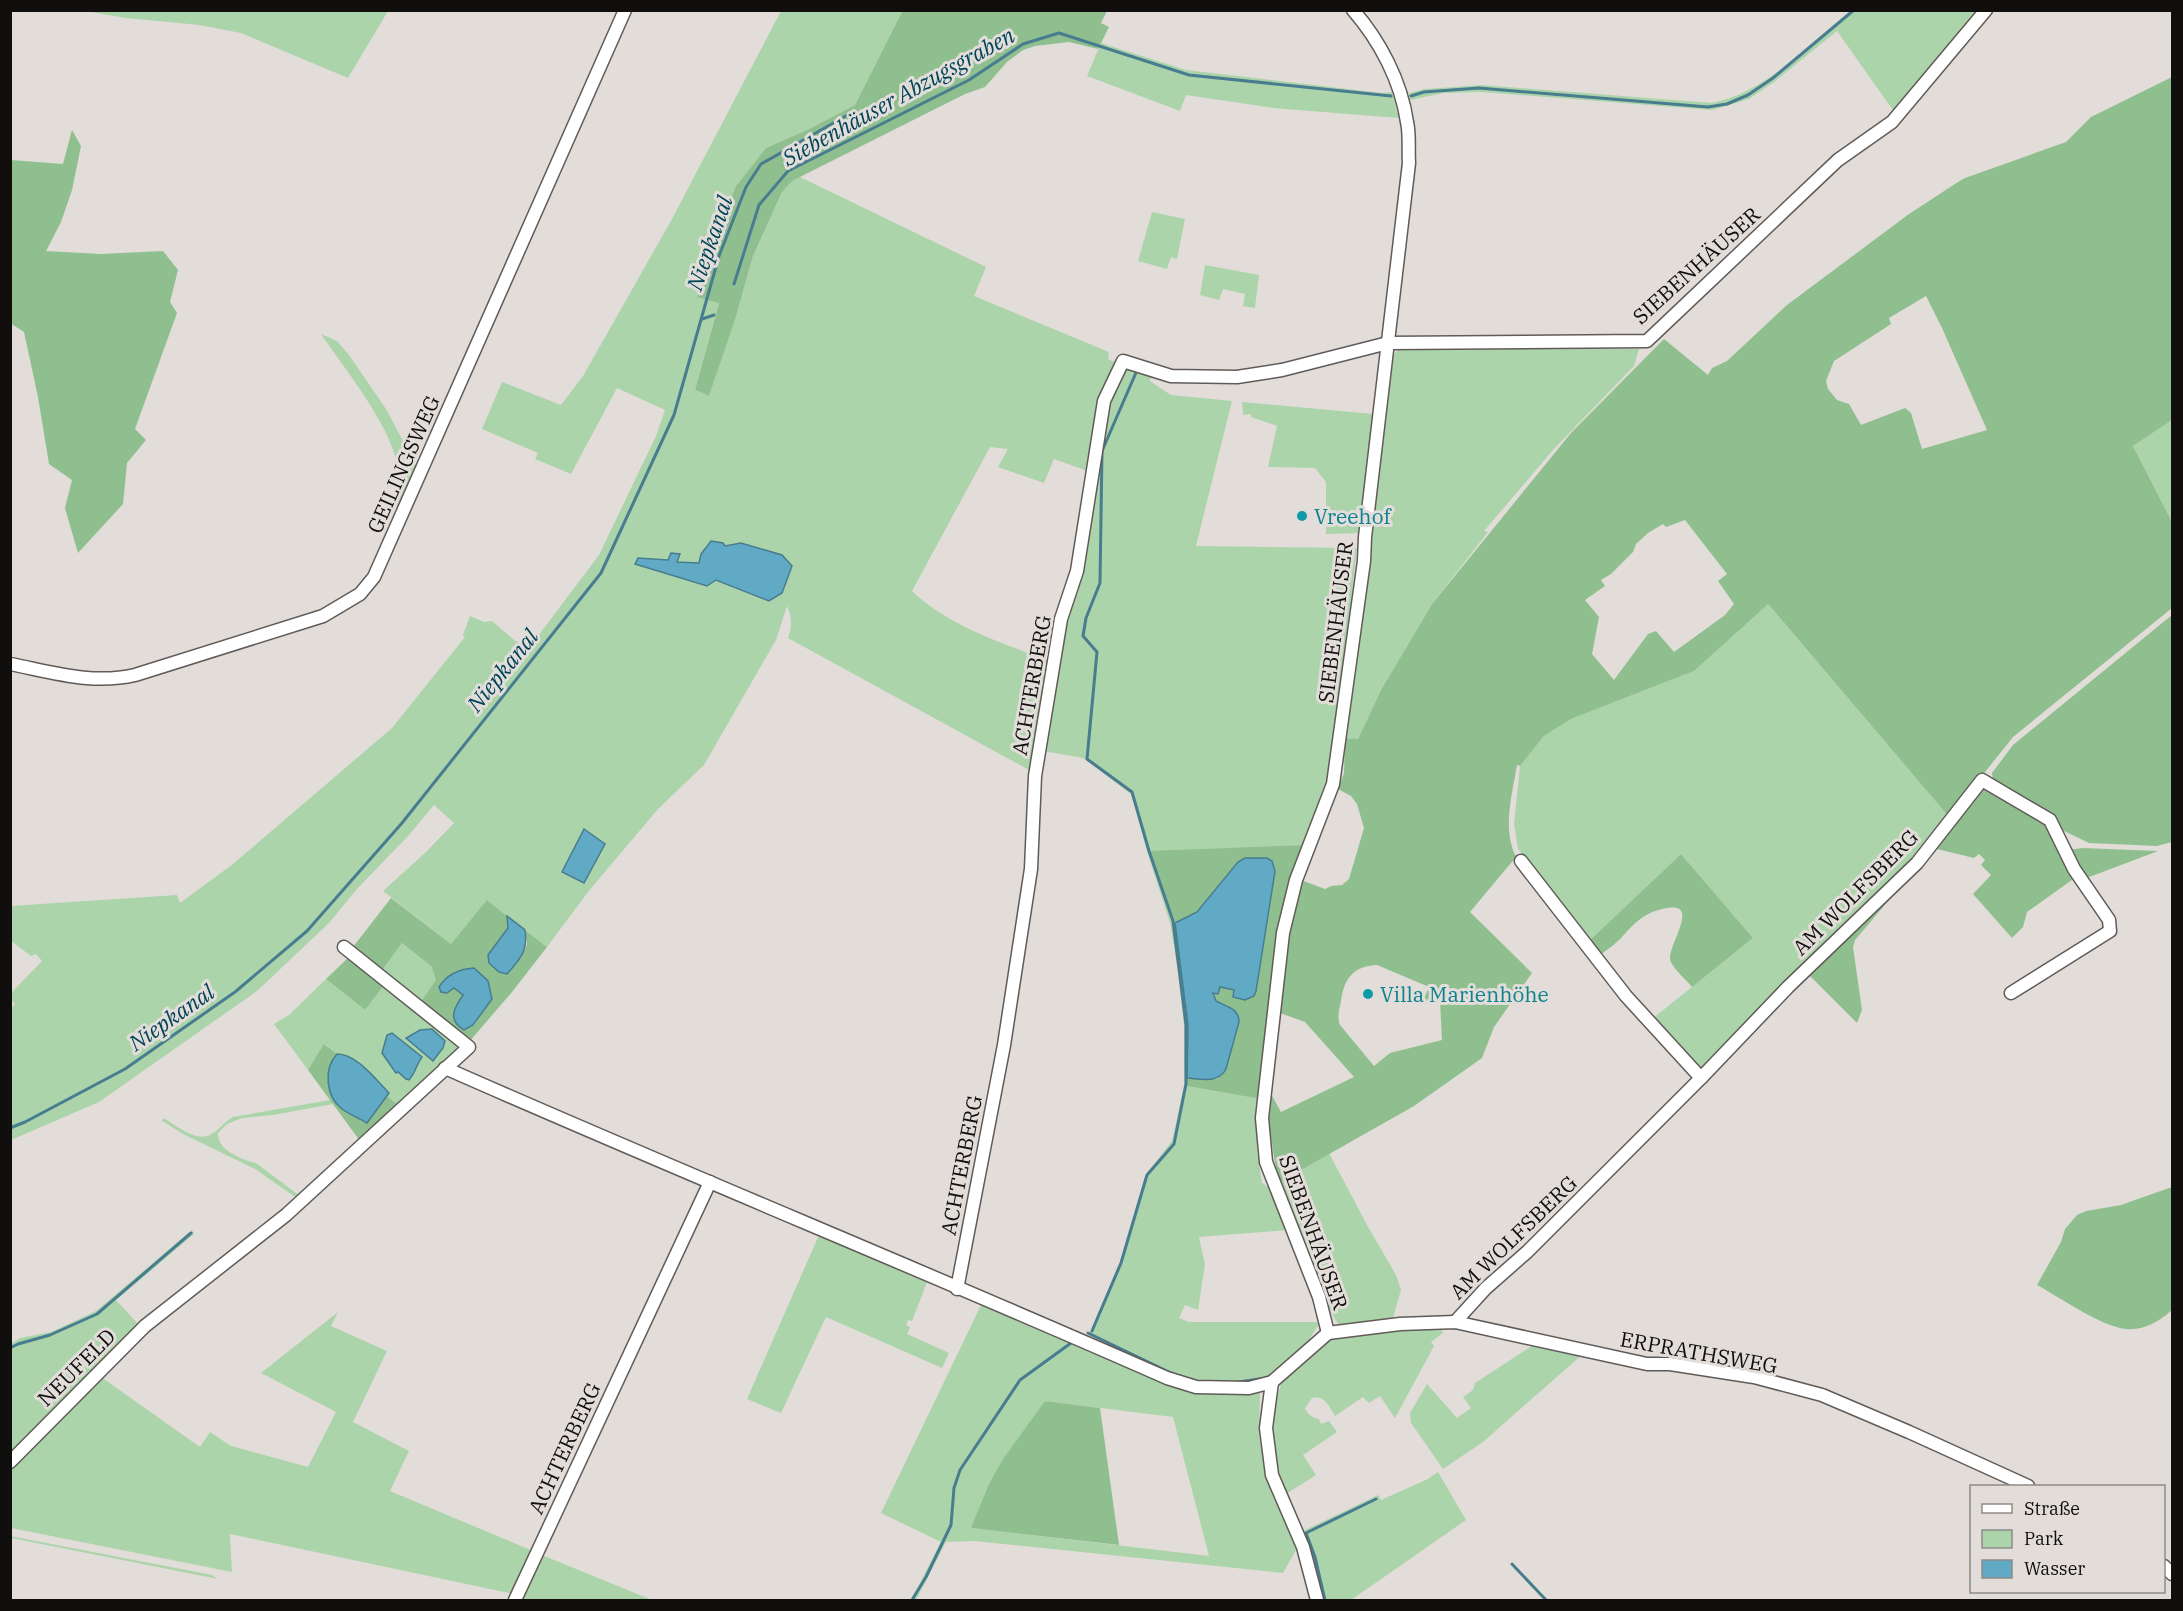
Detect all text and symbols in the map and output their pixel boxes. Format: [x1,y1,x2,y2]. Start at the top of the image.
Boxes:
water label: Siebenhäuser Abzugsgraben [776,20,1020,173]
water label: Niepkanal [679,191,739,295]
street label: SIEBENHÄUSER [1626,200,1766,330]
street label: GEILINGSWEG [360,391,446,537]
place label: Vreehof [1314,502,1392,530]
marker: Vreehof [1295,509,1309,523]
street label: SIEBENHÄUSER [1311,540,1359,704]
street label: ACHTERBERG [1005,613,1057,757]
water label: Niepkanal [459,622,545,718]
street label: AM WOLFSBERG [1786,823,1924,961]
water label: Niepkanal [122,977,220,1058]
place label: Villa Marienhöhe [1380,980,1549,1008]
marker: Villa Marienhöhe [1361,987,1375,1001]
street label: ACHTERBERG [934,1093,988,1237]
street label: SIEBENHÄUSER [1273,1151,1355,1313]
street label: AM WOLFSBERG [1443,1169,1583,1305]
street label: NEUFELD [31,1322,121,1412]
street label: ERPRATHSWEG [1618,1324,1780,1380]
street label: ACHTERBERG [521,1378,607,1518]
legend [1970,1485,2165,1593]
text: Straße [2024,1497,2080,1520]
text: Park [2024,1527,2064,1550]
text: Wasser [2024,1557,2085,1580]

